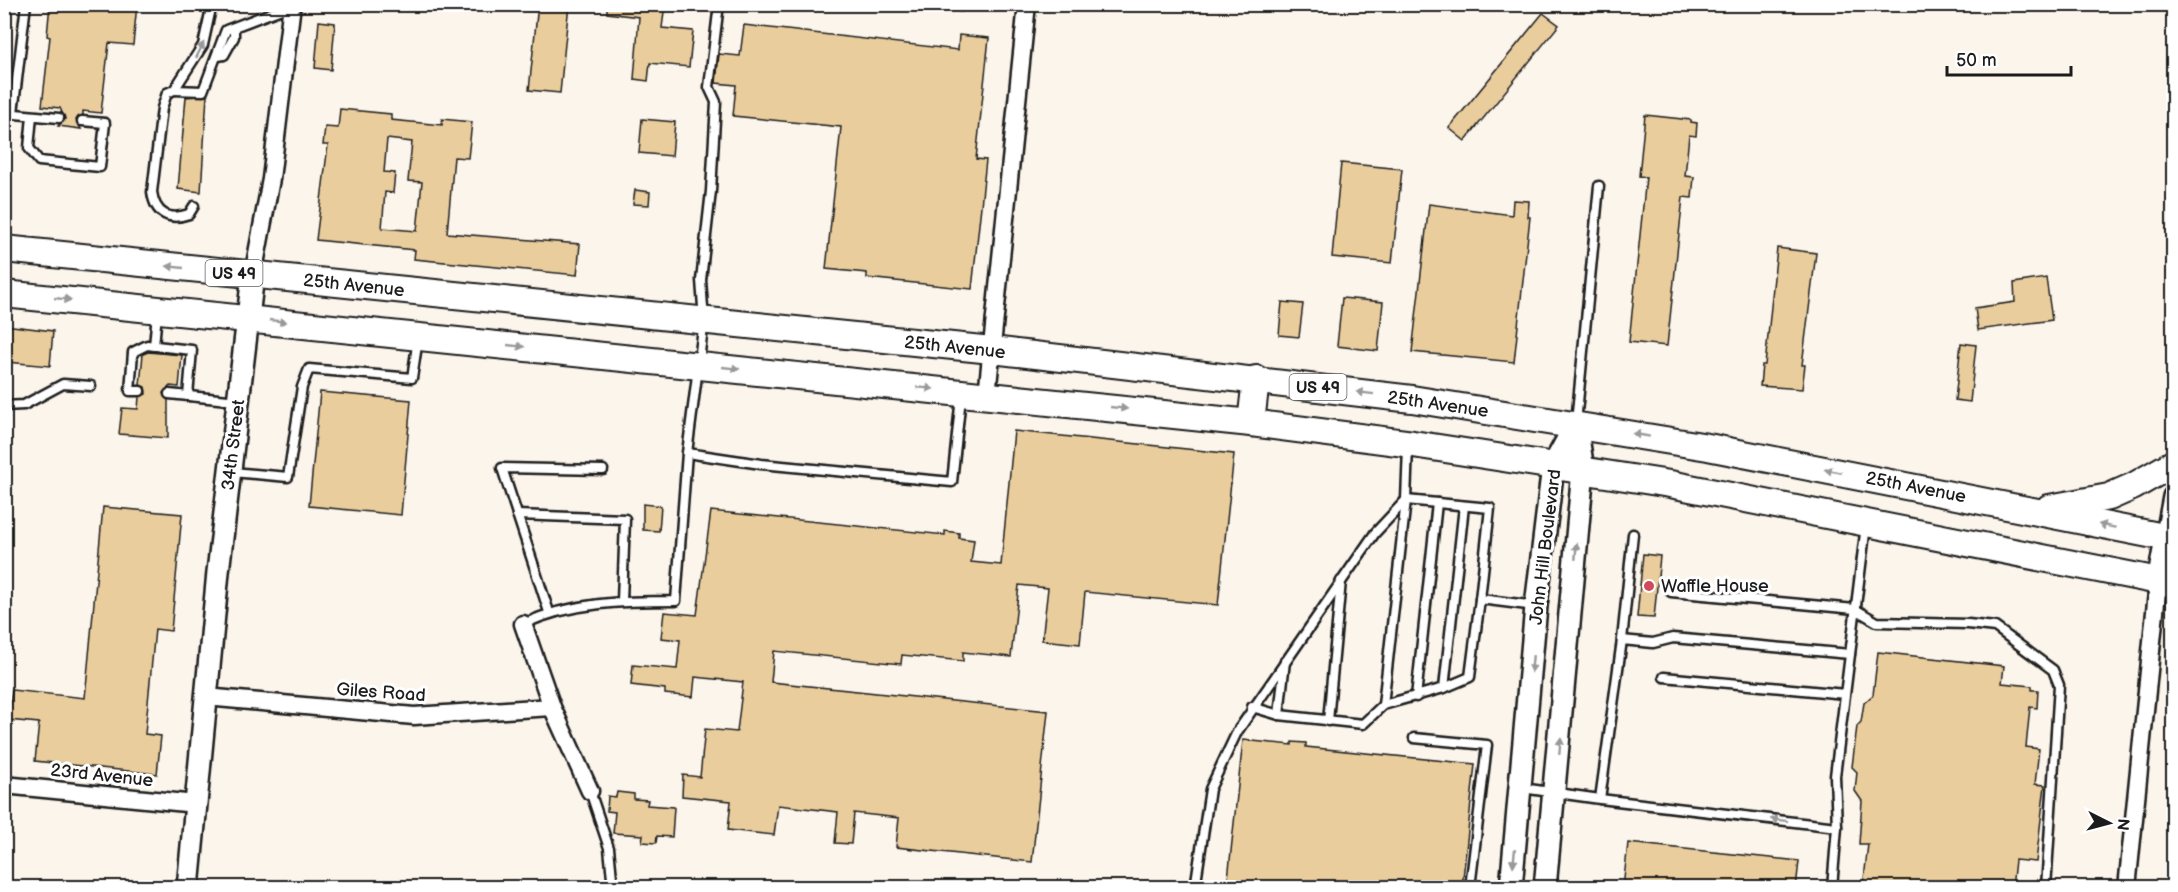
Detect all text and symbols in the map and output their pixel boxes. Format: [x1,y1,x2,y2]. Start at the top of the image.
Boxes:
scale bar [1947,39,2072,77]
one-way arrow [195,42,205,59]
text: 50 m [1956,50,1997,71]
road number: US 49 [206,260,262,286]
one-way arrow [165,262,184,272]
street label: 25th Avenue [302,270,406,301]
one-way arrow [53,294,72,304]
one-way arrow [268,316,287,326]
street label: 25th Avenue [903,332,1007,363]
one-way arrow [506,341,525,351]
one-way arrow [721,363,740,373]
road number: US 49 [1290,374,1346,400]
one-way arrow [915,383,934,393]
street label: 25th Avenue [1386,387,1490,422]
one-way arrow [1356,389,1375,398]
street label: 34th Street [218,398,250,492]
one-way arrow [1109,404,1128,413]
one-way arrow [1632,430,1651,439]
one-way arrow [1823,466,1842,475]
street label: 25th Avenue [1864,467,1968,508]
street label: John Hill Boulevard [1526,468,1565,626]
one-way arrow [2097,521,2116,530]
one-way arrow [1572,542,1581,561]
place label: Waffle House [1661,576,1769,597]
marker: Waffle House [1642,579,1656,593]
one-way arrow [1527,655,1536,674]
street label: Giles Road [336,679,426,706]
one-way arrow [1555,736,1565,755]
street label: 23rd Avenue [50,760,155,791]
north arrow [2079,793,2139,853]
one-way arrow [1770,815,1789,825]
text: N [2112,817,2133,831]
one-way arrow [1509,849,1519,868]

